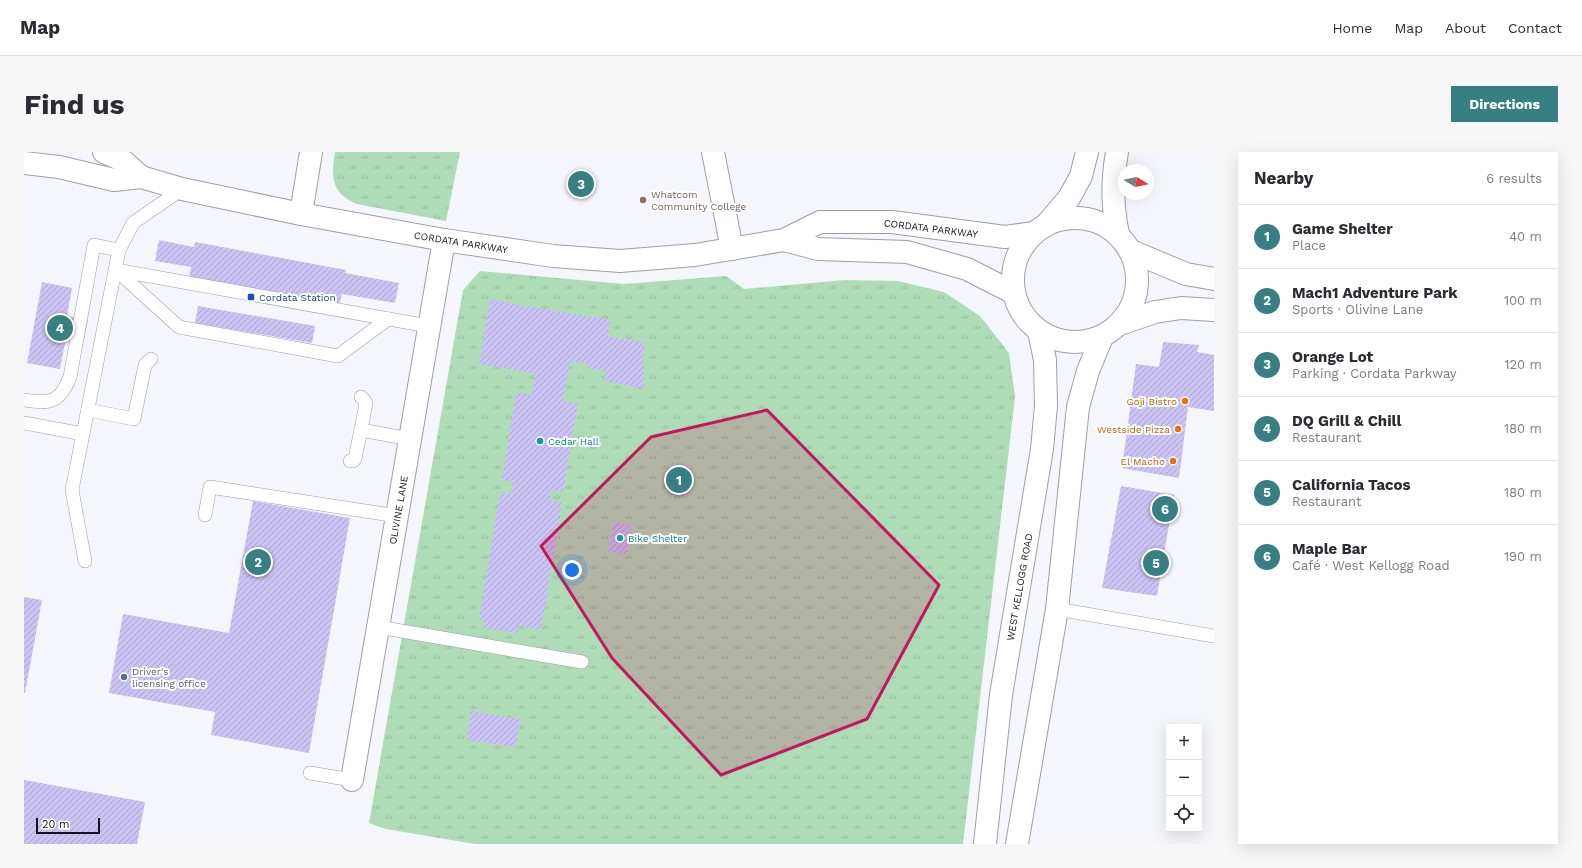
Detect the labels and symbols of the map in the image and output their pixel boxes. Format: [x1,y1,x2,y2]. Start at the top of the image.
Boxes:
north arrow [1118,164,1154,200]
pin: 3 [568,169,594,199]
place label: Whatcom Community College [651,189,747,212]
marker: Whatcom Community College [638,195,648,205]
street label: CORDATA PARKWAY [883,217,979,240]
street label: CORDATA PARKWAY [413,230,509,255]
marker: Cordata Station [246,292,256,302]
place label: Cordata Station [259,292,336,303]
pin: 4 [47,313,73,343]
place label: Goji Bistro [1126,396,1177,407]
marker: Goji Bistro [1180,396,1190,406]
place label: Westside Pizza [1097,424,1170,435]
marker: Westside Pizza [1173,424,1183,434]
marker: Cedar Hall [535,436,545,446]
place label: Cedar Hall [548,436,599,447]
place label: El Macho [1121,456,1165,467]
marker: El Macho [1168,456,1178,466]
pin: 1 [666,465,692,495]
street label: OLIVINE LANE [387,475,410,545]
pin: 6 [1152,494,1178,524]
street label: WEST KELLOGG ROAD [1005,532,1034,642]
marker: Bike Shelter [615,533,625,543]
place label: Bike Shelter [628,533,687,544]
pin: 2 [245,547,271,577]
pin: 5 [1143,548,1169,578]
your location [562,560,582,580]
place label: Driver's licensing office [132,666,206,689]
marker: Driver's licensing office [119,672,129,682]
scale bar [36,816,100,835]

